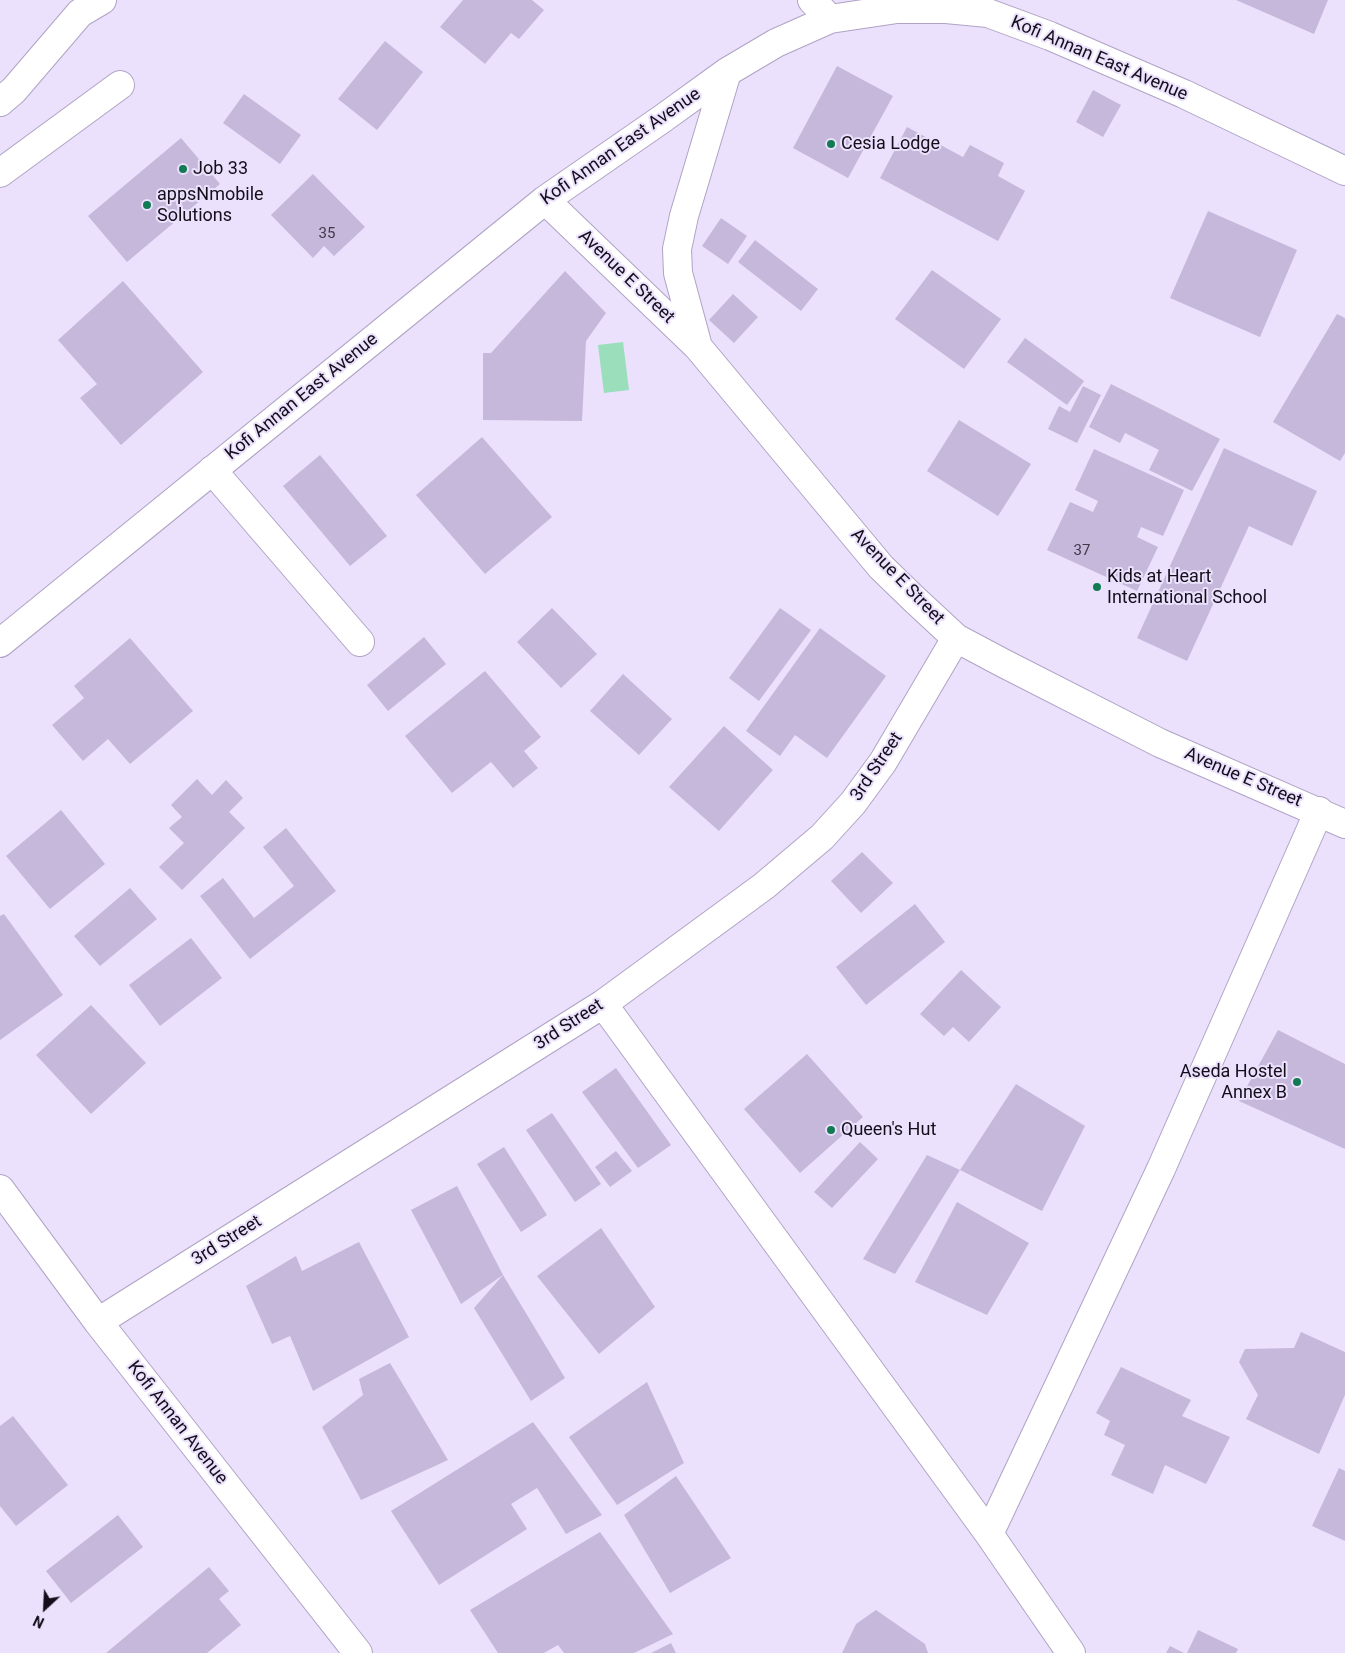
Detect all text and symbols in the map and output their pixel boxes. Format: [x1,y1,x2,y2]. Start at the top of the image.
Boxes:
street label: Kofi Annan East Avenue [1007,12,1191,106]
street label: Kofi Annan East Avenue [537,84,705,210]
place label: Cesia Lodge [841,133,940,155]
marker: Cesia Lodge [825,138,837,150]
place label: Job 33 [193,158,248,180]
marker: Job 33 [177,163,189,175]
place label: appsNmobile Solutions [157,184,264,226]
marker: appsNmobile Solutions [141,199,153,211]
house number: 35 [319,225,335,243]
street label: Avenue E Street [573,226,679,328]
street label: Kofi Annan East Avenue [221,329,383,465]
street label: Avenue E Street [846,524,948,630]
house number: 37 [1074,542,1090,560]
place label: Kids at Heart International School [1107,566,1267,608]
marker: Kids at Heart International School [1091,581,1103,593]
street label: 3rd Street [846,729,908,805]
street label: Avenue E Street [1181,744,1305,812]
street label: 3rd Street [530,995,608,1055]
place label: Aseda Hostel Annex B [1180,1061,1287,1104]
marker: Aseda Hostel Annex B [1291,1076,1303,1088]
place label: Queen's Hut [841,1119,936,1141]
marker: Queen's Hut [825,1124,837,1136]
street label: 3rd Street [188,1211,266,1271]
street label: Kofi Annan Avenue [122,1357,232,1489]
north arrow [20,1583,70,1633]
text: N [31,1612,47,1631]

